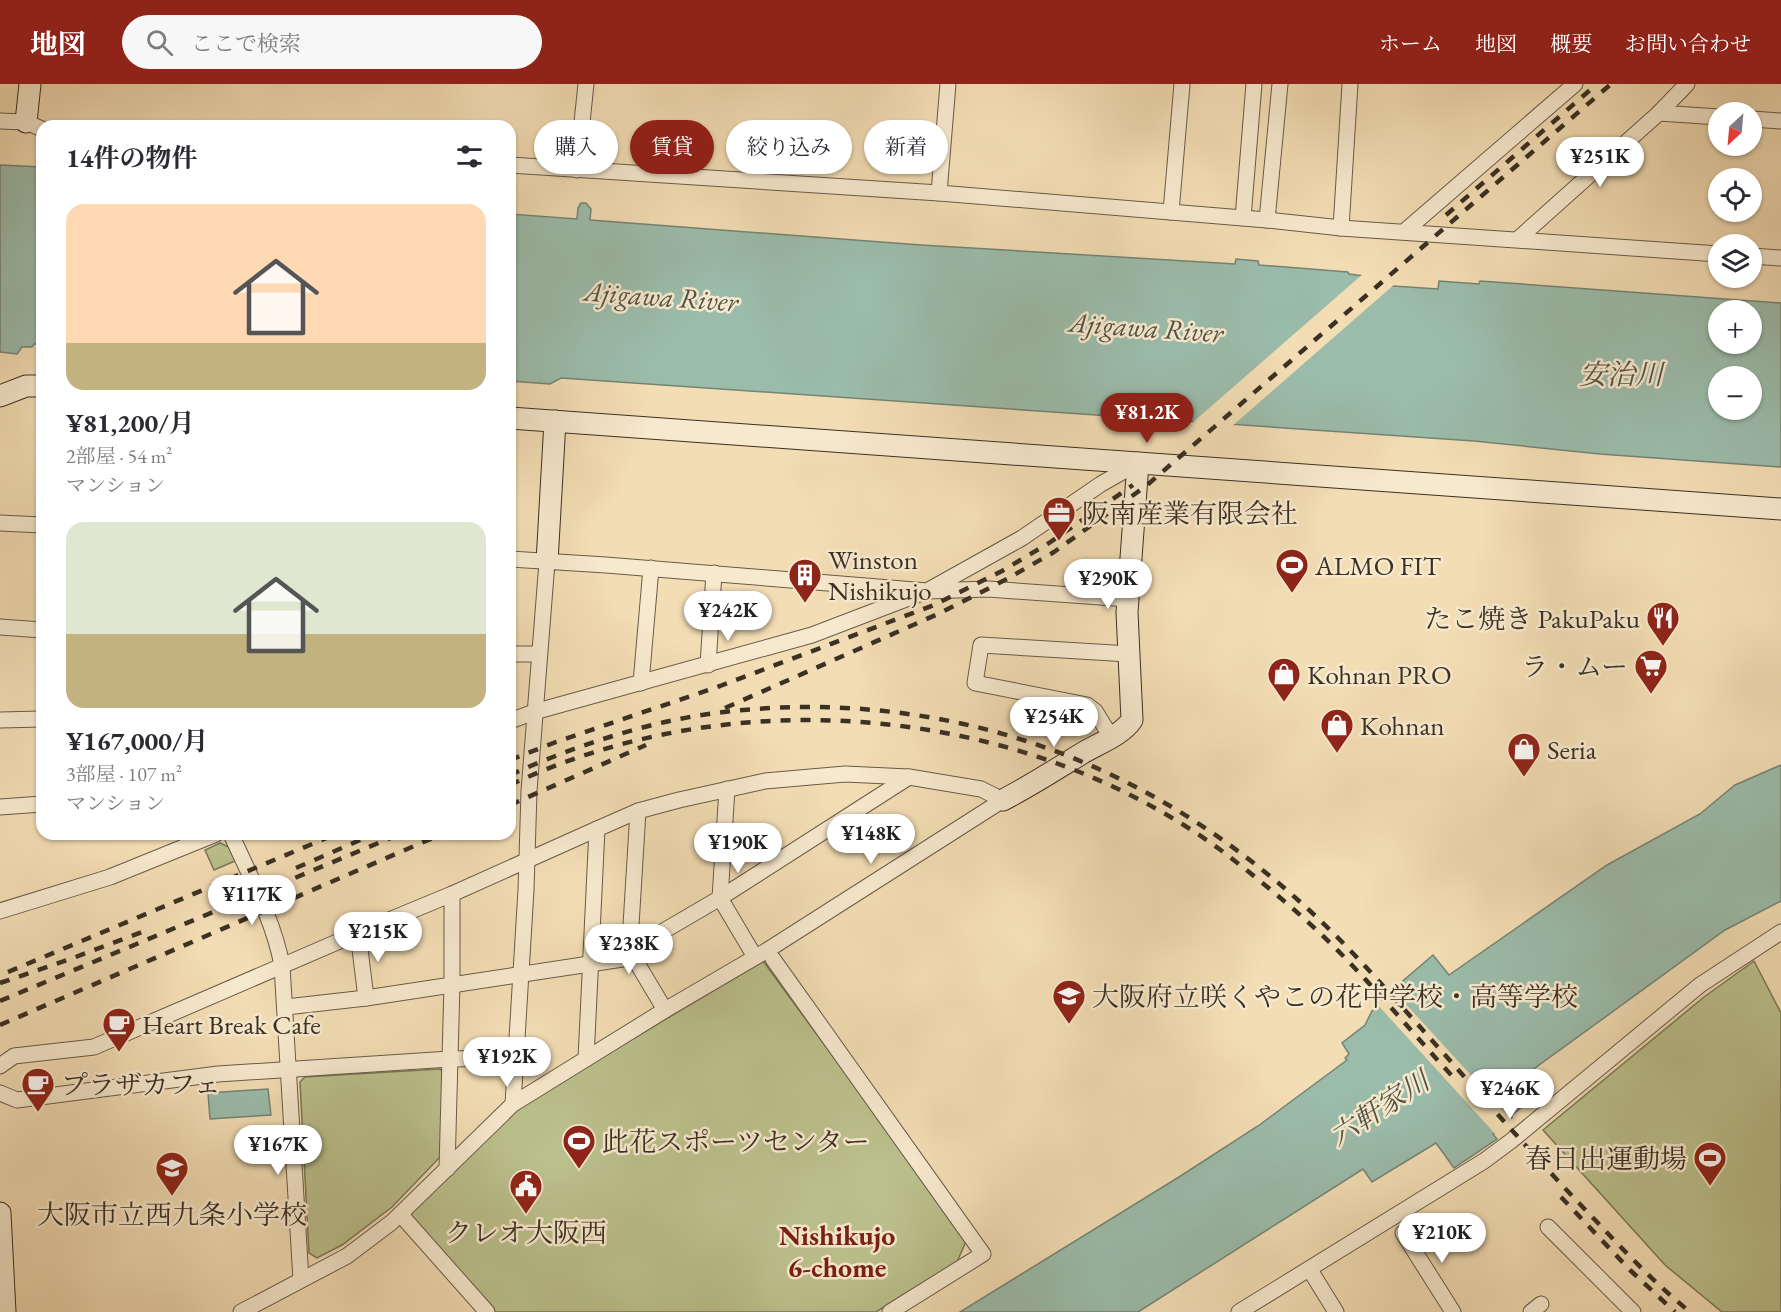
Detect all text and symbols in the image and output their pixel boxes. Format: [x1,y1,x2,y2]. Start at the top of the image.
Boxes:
search box [122,15,542,69]
text: 地図 [30,26,86,62]
icon: search [143,26,176,59]
text: ここで検索 [191,29,301,58]
text: ホーム [1379,30,1442,57]
text: 地図 [1475,30,1517,57]
text: 概要 [1550,30,1592,57]
text: お問い合わせ [1625,30,1751,57]
north arrow [1708,102,1762,156]
map controls [1708,102,1762,420]
chip: 購入 [534,120,618,174]
chip: 賃貸 [630,120,714,174]
chip: 絞り込み [726,120,852,174]
chip: 新着 [864,120,948,174]
pin: ¥251K [1558,137,1642,188]
icon: filters [453,140,486,173]
text: 14件の物件 [66,141,198,175]
text: ¥251K [1570,143,1630,169]
button: locate [1708,168,1762,222]
button: layers [1708,234,1762,288]
icon: home [222,243,330,351]
water label: Ajigawa River [581,273,741,319]
button: + [1708,300,1762,354]
water label: Ajigawa River [1066,304,1226,350]
water label: 安治川 [1579,356,1666,392]
button: − [1708,366,1762,420]
pin: ¥81.2K [1098,393,1196,444]
text: ¥81.2K [1115,399,1180,425]
text: ¥81,200/月 [66,406,195,440]
text: 2部屋 · 54 m² [66,443,172,469]
text: マンション [66,472,165,498]
office icon: 阪南産業有限会社 [1041,495,1077,542]
place label: 阪南産業有限会社 [1082,496,1298,531]
place label: Winston Nishikujo [828,542,932,608]
sports icon: ALMO FIT [1274,547,1310,594]
place label: ALMO FIT [1314,548,1442,583]
building icon: Winston Nishikujo [787,557,823,604]
pin: ¥290K [1066,559,1150,610]
icon: home [222,561,330,669]
text: ¥290K [1078,565,1138,591]
pin: ¥242K [686,591,770,642]
text: ¥242K [698,597,758,623]
restaurant icon: たこ焼き PakuPaku [1645,600,1681,647]
place label: たこ焼き PakuPaku [1424,601,1640,636]
supermarket icon: ラ・ムー [1633,648,1669,695]
place label: ラ・ムー [1521,649,1628,684]
shop icon: Kohnan PRO [1266,656,1302,703]
place label: Kohnan PRO [1307,657,1452,692]
pin: ¥254K [1012,697,1096,748]
text: ¥254K [1024,703,1084,729]
shop icon: Kohnan [1319,707,1355,754]
place label: Kohnan [1360,708,1445,743]
text: ¥167,000/月 [66,724,208,758]
shop icon: Seria [1506,731,1542,778]
place label: Seria [1547,732,1597,767]
text: 3部屋 · 107 m² [66,761,182,787]
text: マンション [66,790,165,816]
pin: ¥148K [829,814,913,865]
text: ¥148K [841,820,901,846]
pin: ¥190K [696,823,780,874]
text: ¥190K [708,829,768,855]
pin: ¥117K [210,875,294,926]
text: ¥117K [222,881,282,907]
pin: ¥215K [336,912,420,963]
text: ¥215K [348,918,408,944]
pin: ¥238K [587,924,671,975]
text: ¥238K [599,930,659,956]
school or university icon: 大阪府立咲くやこの花中学校・高等学校 [1051,978,1087,1025]
place label: 大阪府立咲くやこの花中学校・高等学校 [1092,979,1578,1014]
cafe icon: Heart Break Cafe [101,1006,137,1053]
place label: Heart Break Cafe [142,1007,321,1042]
pin: ¥192K [465,1037,549,1088]
text: ¥192K [477,1043,537,1069]
water label: 六軒家川 [1322,1061,1438,1154]
cafe icon: プラザカフェ [20,1066,56,1113]
place label: プラザカフェ [61,1067,221,1102]
pin: ¥246K [1468,1069,1552,1120]
text: ¥246K [1480,1075,1540,1101]
sports icon: 此花スポーツセンター [561,1123,597,1170]
place label: 此花スポーツセンター [602,1124,870,1159]
pin: ¥167K [236,1125,320,1176]
text: ¥167K [248,1131,308,1157]
sports icon: 春日出運動場 [1692,1140,1728,1187]
place label: 春日出運動場 [1525,1141,1687,1176]
school or university icon: 大阪市立西九条小学校 [154,1150,190,1197]
public building icon: クレオ大阪西 [508,1168,544,1215]
place label: 大阪市立西九条小学校 [37,1197,307,1232]
pin: ¥210K [1400,1213,1484,1264]
place label: クレオ大阪西 [445,1215,607,1250]
district label: Nishikujo 6-chome [779,1217,895,1285]
text: ¥210K [1412,1219,1472,1245]

